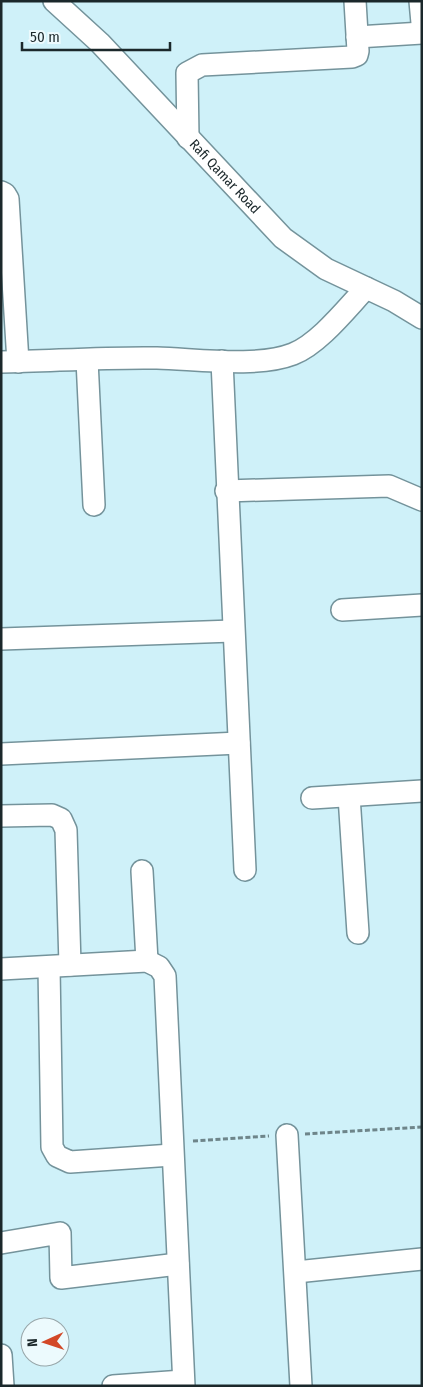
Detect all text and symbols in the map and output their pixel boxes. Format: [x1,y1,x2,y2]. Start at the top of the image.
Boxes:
scale bar [22,20,170,52]
text: 50 m [30,28,60,46]
street label: Rafi Qamar Road [186,136,264,217]
north arrow [20,1317,70,1367]
text: N [24,1338,41,1347]

